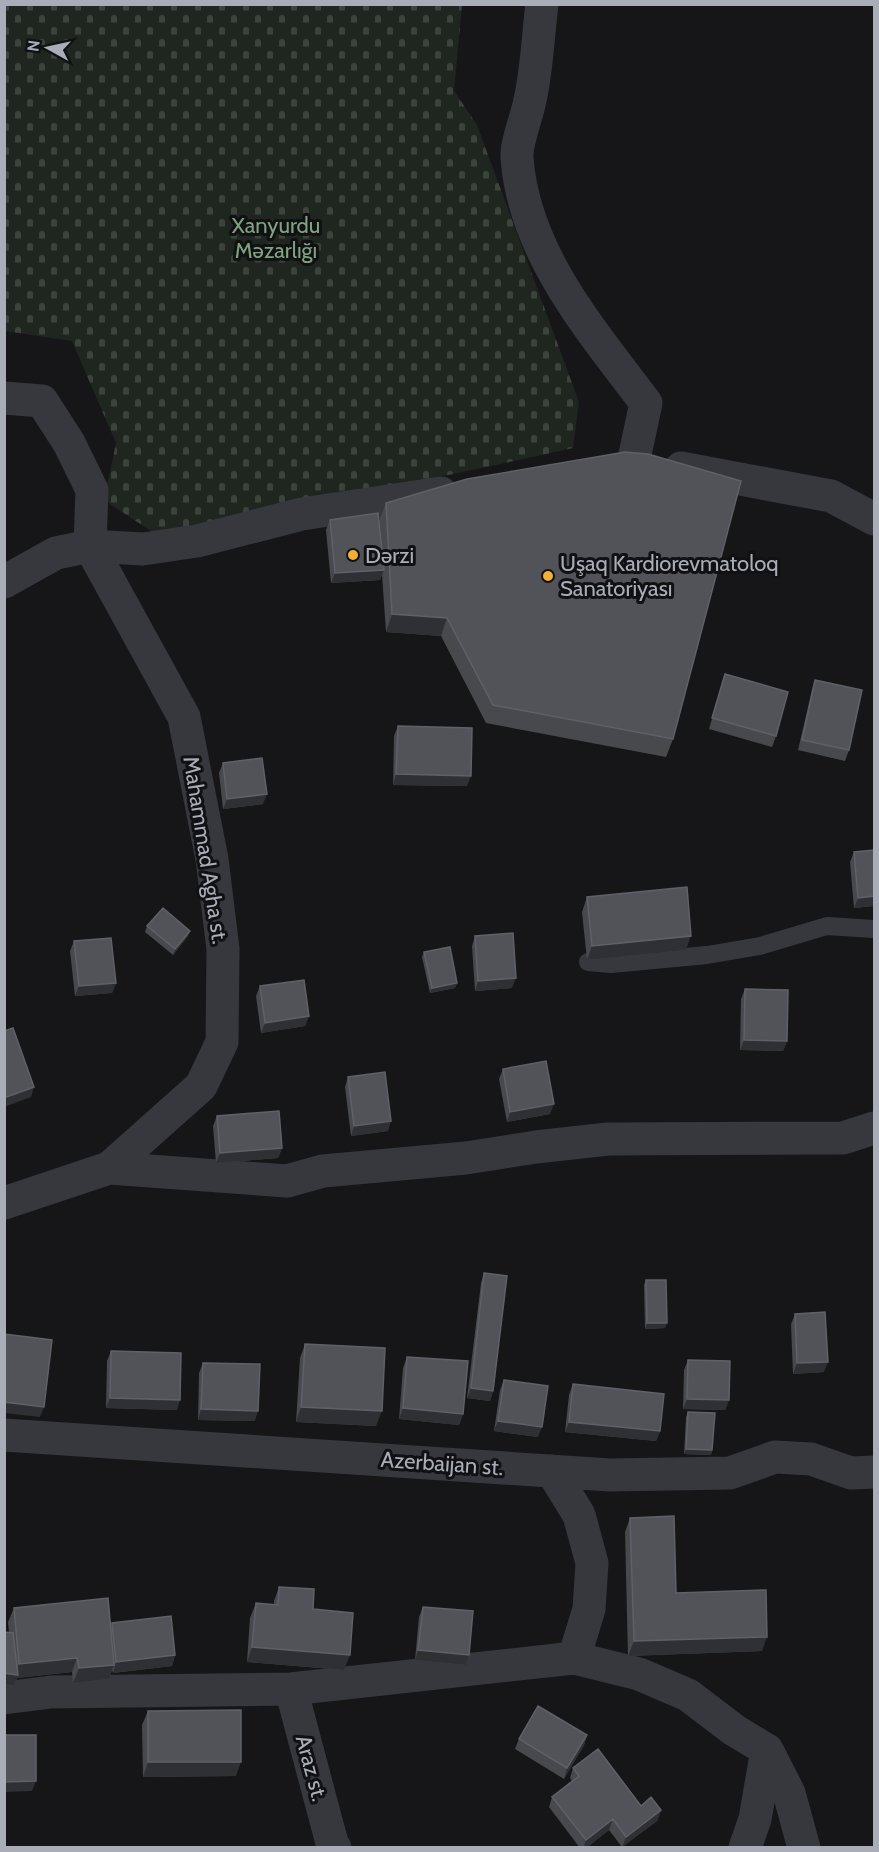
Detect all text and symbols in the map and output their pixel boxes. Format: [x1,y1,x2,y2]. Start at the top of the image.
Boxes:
north arrow [18,18,78,78]
text: N [23,39,44,53]
park label: Xanyurdu Məzarlığı [232,212,320,264]
place label: Dərzi [365,542,414,569]
marker: Dərzi [346,548,360,562]
place label: Uşaq Kardiorevmatoloq Sanatoriyası [560,550,779,602]
marker: Uşaq Kardiorevmatoloq Sanatoriyası [541,569,555,583]
street label: Mahammad Agha st. [177,754,234,946]
street label: Azerbaijan st. [380,1446,504,1481]
street label: Araz st. [290,1732,333,1804]

